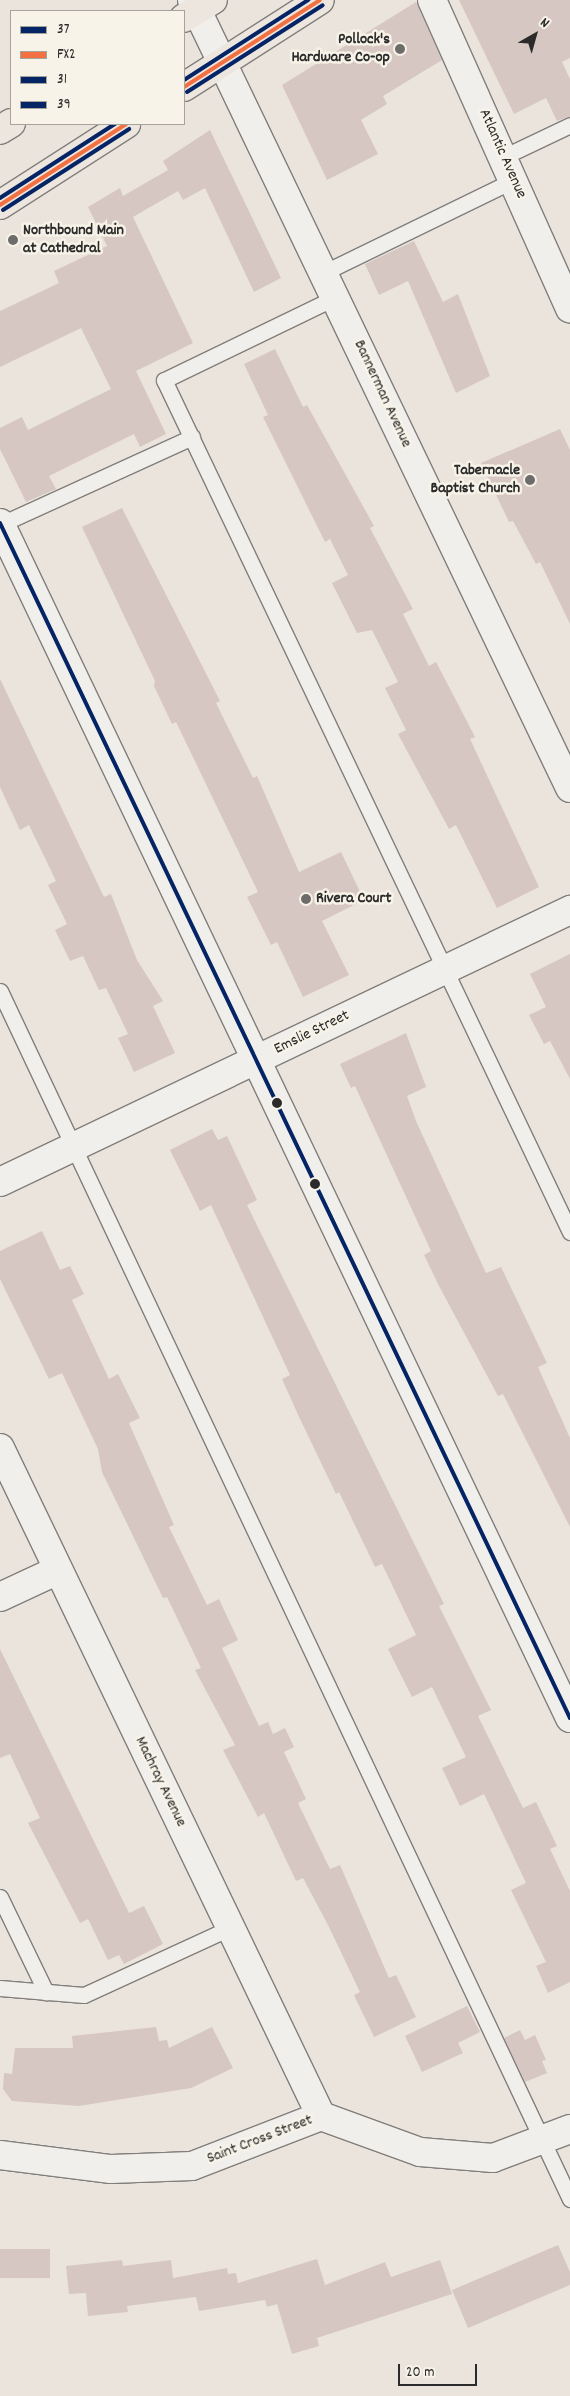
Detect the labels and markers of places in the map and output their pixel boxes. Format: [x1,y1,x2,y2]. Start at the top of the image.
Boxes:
place label: Pollock's Hardware Co-op [291,30,390,68]
marker: Pollock's Hardware Co-op [394,43,406,55]
place label: Northbound Main at Cathedral [23,221,124,259]
marker: Northbound Main at Cathedral [7,234,19,246]
place label: Tabernacle Baptist Church [431,461,520,499]
marker: Tabernacle Baptist Church [524,474,536,486]
place label: Rivera Court [316,889,391,909]
marker: Rivera Court [300,893,312,905]
unlabelled marker [272,1098,282,1108]
unlabelled marker [310,1179,320,1189]

